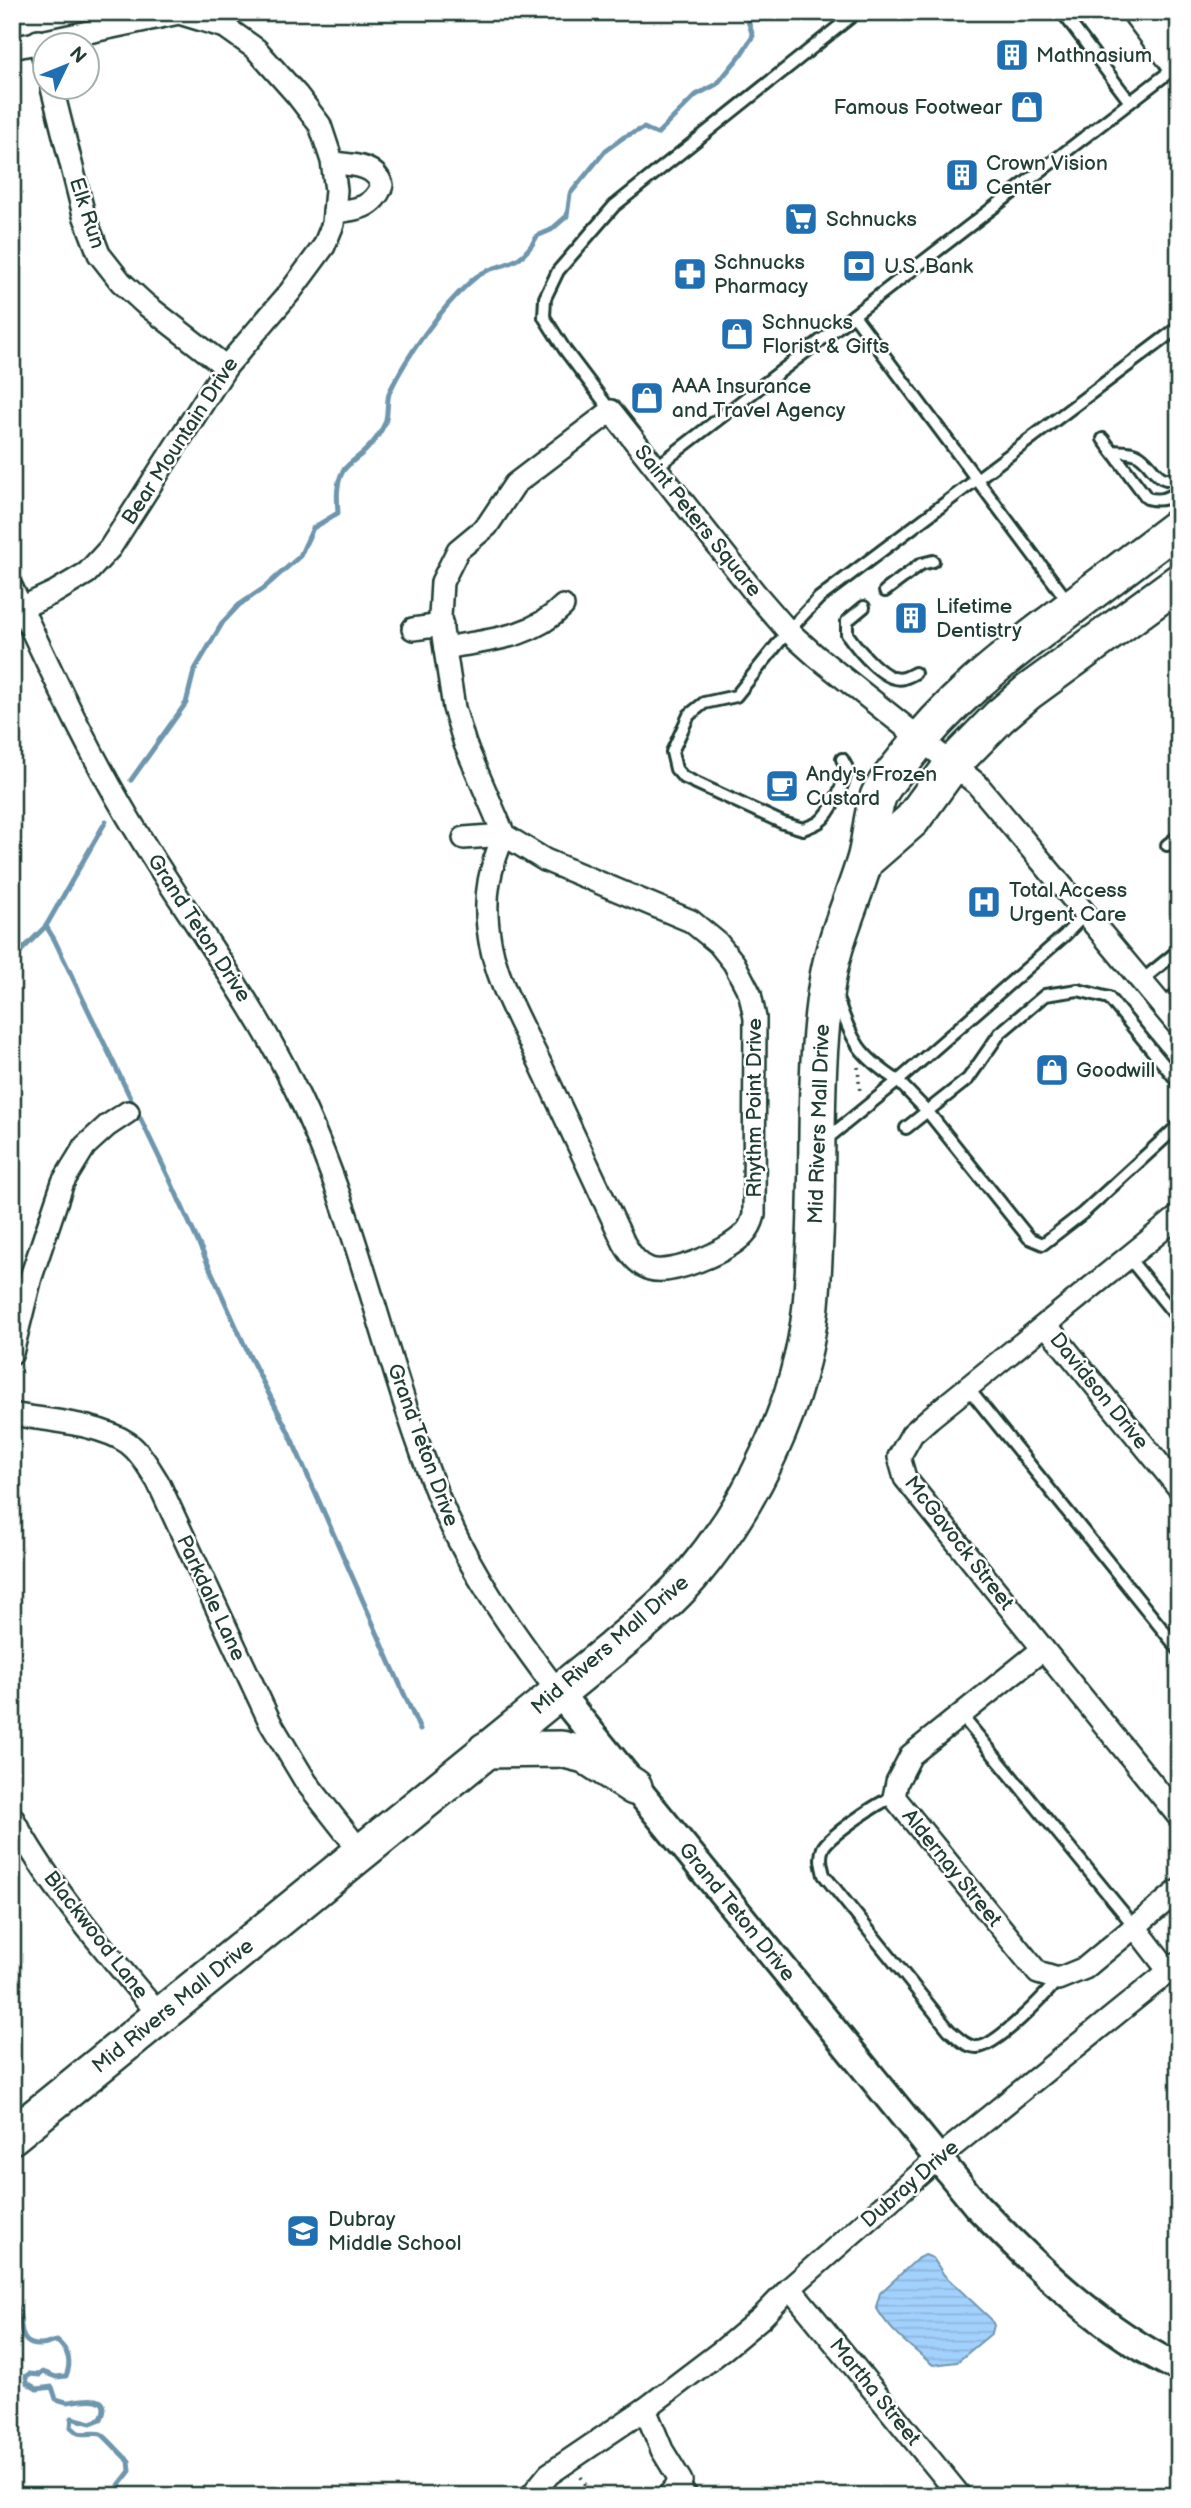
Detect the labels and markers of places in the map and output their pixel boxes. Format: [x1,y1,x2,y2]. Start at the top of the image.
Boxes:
building icon: Mathnasium [993,36,1031,74]
place label: Mathnasium [1036,43,1152,68]
shop icon: Famous Footwear [1008,88,1046,126]
place label: Famous Footwear [834,95,1002,120]
place label: Crown Vision Center [986,151,1108,200]
building icon: Crown Vision Center [943,156,981,194]
supermarket icon: Schnucks [782,200,820,238]
place label: Schnucks [826,207,917,232]
bank icon: U.S. Bank [840,247,878,285]
place label: Schnucks Pharmacy [714,250,809,299]
place label: U.S. Bank [884,254,974,279]
pharmacy icon: Schnucks Pharmacy [671,255,709,293]
place label: Schnucks Florist & Gifts [762,310,889,359]
shop icon: Schnucks Florist & Gifts [718,315,756,353]
place label: AAA Insurance and Travel Agency [672,374,846,423]
shop icon: AAA Insurance and Travel Agency [628,379,666,417]
place label: Lifetime Dentistry [936,594,1022,643]
building icon: Lifetime Dentistry [892,599,930,637]
place label: Andy's Frozen Custard [806,762,937,811]
cafe icon: Andy's Frozen Custard [763,767,801,805]
place label: Total Access Urgent Care [1009,878,1127,927]
hospital icon: Total Access Urgent Care [965,883,1003,921]
shop icon: Goodwill [1033,1051,1071,1089]
place label: Goodwill [1076,1058,1155,1083]
place label: Dubray Middle School [328,2207,461,2256]
school or university icon: Dubray Middle School [284,2212,322,2250]

